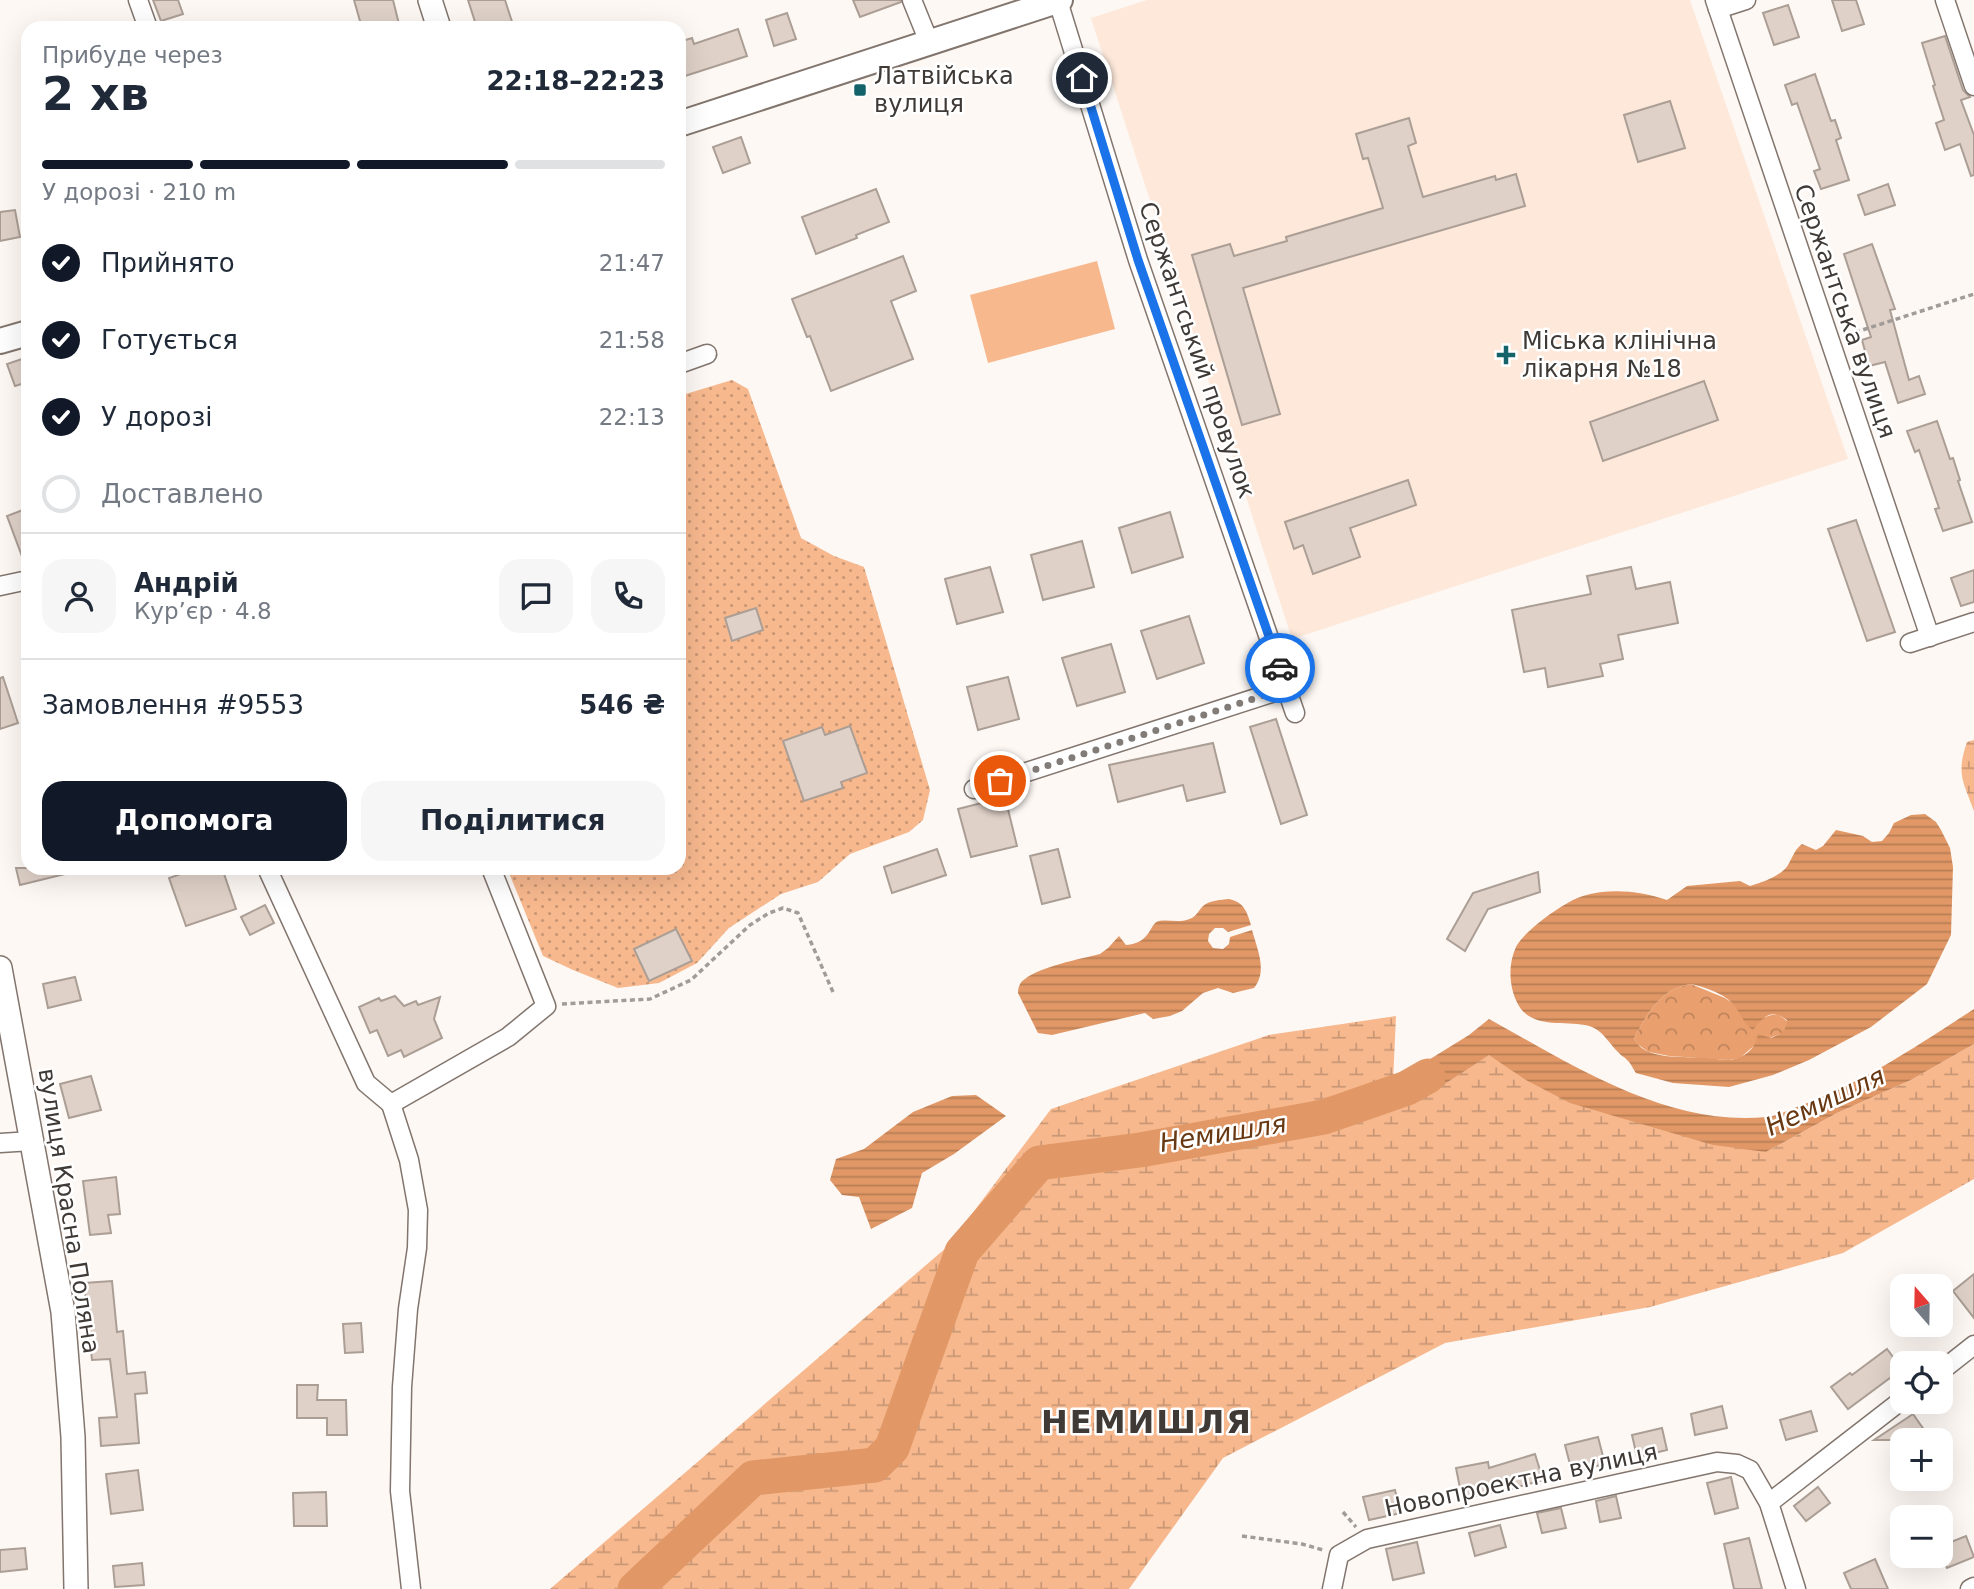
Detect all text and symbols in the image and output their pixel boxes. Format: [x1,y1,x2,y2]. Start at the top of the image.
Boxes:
text: Прибуде через [42,42,223,68]
pin [1052,48,1112,108]
icon: home [1063,59,1101,97]
place label: Латвійська вулиця [874,62,1014,118]
text: 22:18–22:23 [486,66,665,96]
text: 2 хв [42,67,149,121]
marker: Латвійська вулиця [852,82,868,98]
text: У дорозі · 210 m [42,179,236,205]
street label: Сержантська вулиця [1788,180,1902,442]
street label: Сержантський провулок [1133,198,1261,502]
icon: check [42,244,80,282]
text: Прийнято [101,248,235,278]
text: 21:47 [599,250,665,276]
icon: check [42,321,80,359]
text: Готується [101,325,238,355]
text: 21:58 [599,327,665,353]
place label: Міська клінічна лікарня №18 [1522,327,1717,383]
marker: Міська клінічна лікарня №18 [1496,345,1516,365]
icon: check [42,398,80,436]
text: У дорозі [101,402,212,432]
text: 22:13 [599,404,665,430]
text: Доставлено [101,479,263,509]
button: person [42,559,116,633]
button: chat [499,559,573,633]
button: phone [591,559,665,633]
text: Андрій [134,568,239,598]
text: Кур’єр · 4.8 [134,598,272,624]
courier [1245,633,1315,703]
icon: car [1261,649,1299,687]
text: Замовлення #9553 [42,690,304,720]
text: 546 ₴ [579,690,665,720]
pin [970,751,1030,811]
icon: bag [981,762,1019,800]
button: Допомога [42,781,347,861]
button: Поділитися [361,781,665,861]
water label: Немишля [1761,1060,1889,1142]
street label: вулиця Красна Поляна [33,1066,105,1356]
water label: Немишля [1157,1108,1289,1158]
north arrow [1890,1274,1953,1337]
map controls [1890,1274,1953,1568]
button: locate [1890,1351,1953,1414]
district label: НЕМИШЛЯ [1041,1403,1253,1441]
button: + [1890,1428,1953,1491]
street label: Новопроектна вулиця [1382,1437,1660,1523]
button: − [1890,1505,1953,1568]

